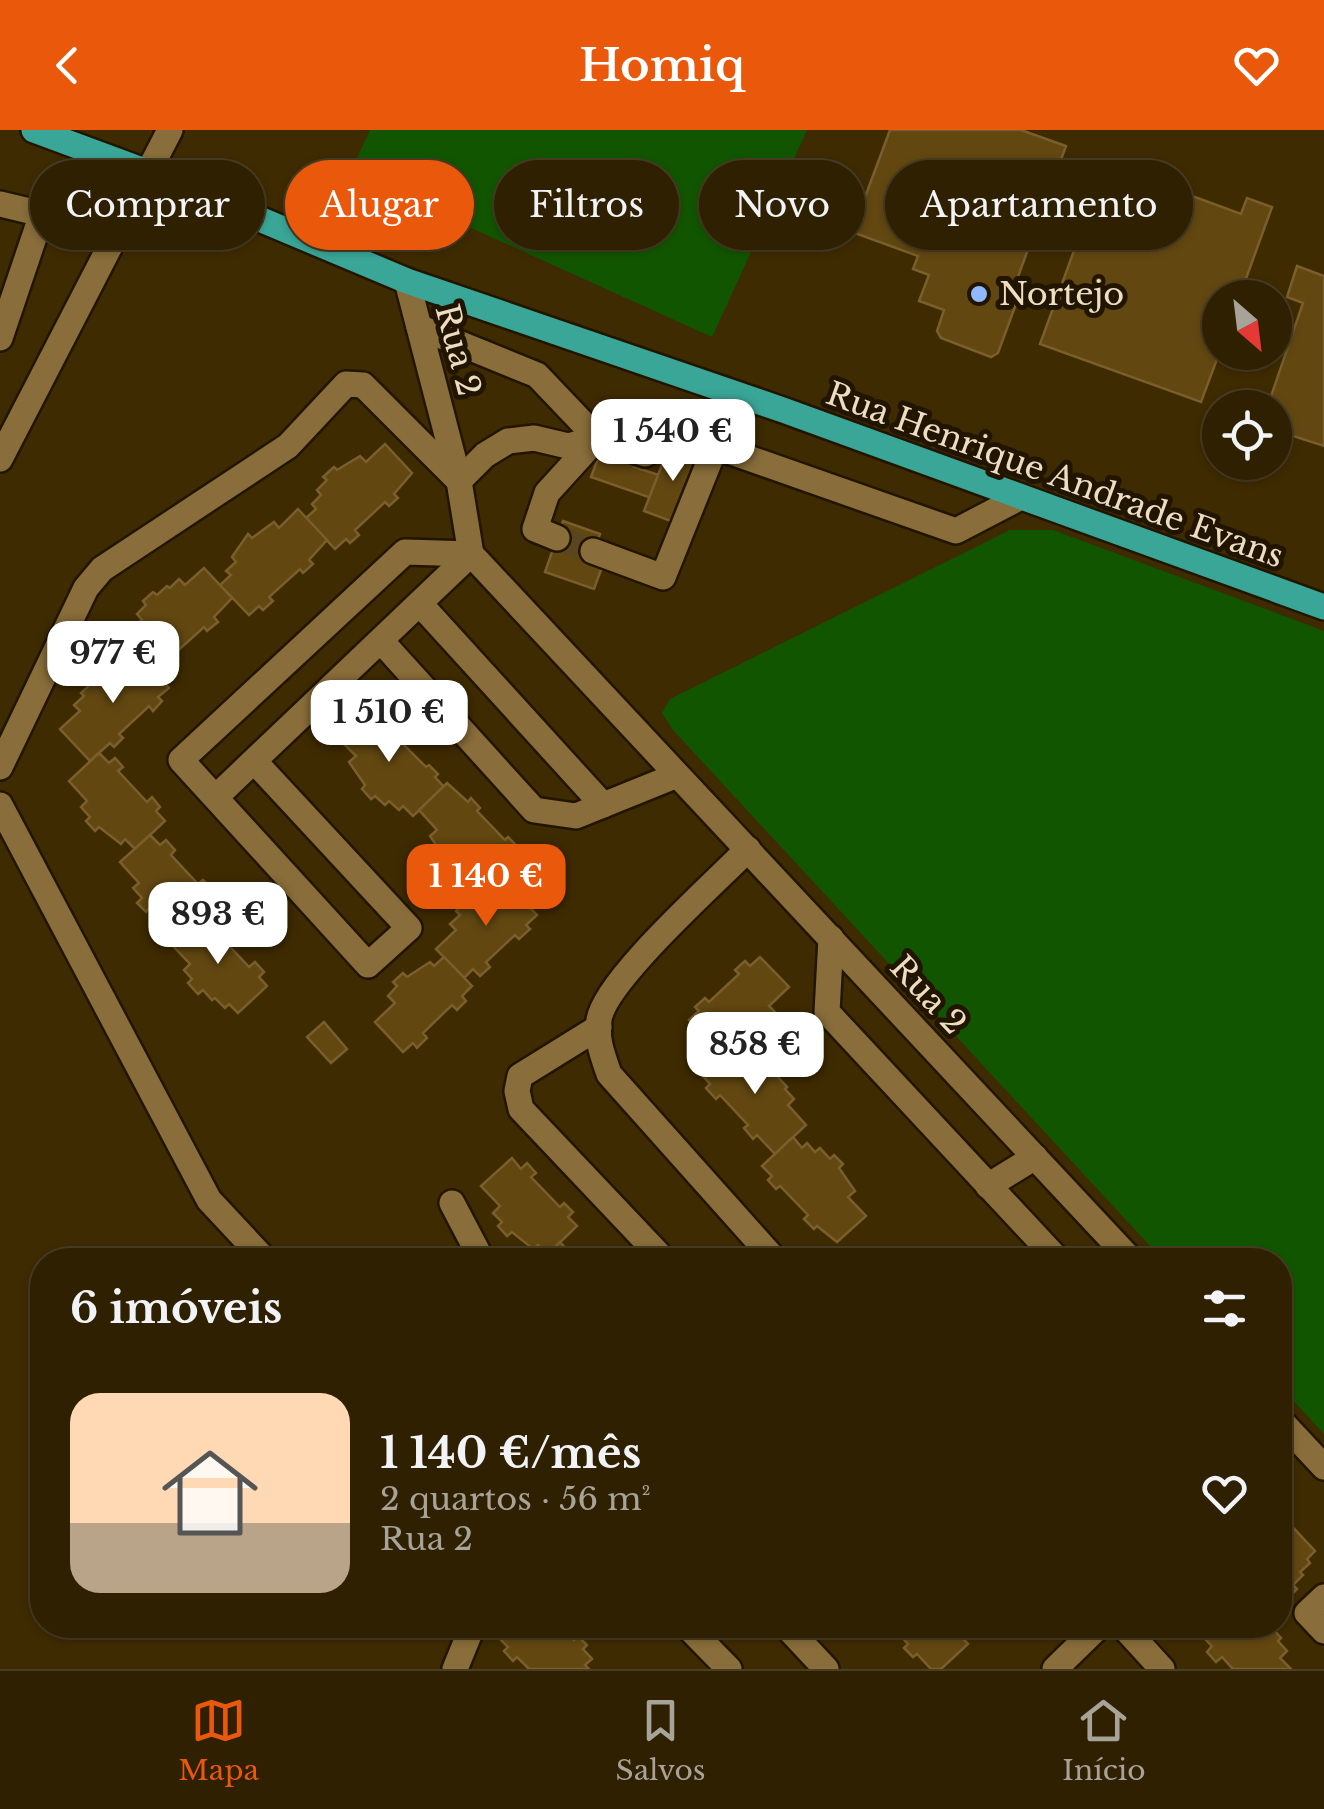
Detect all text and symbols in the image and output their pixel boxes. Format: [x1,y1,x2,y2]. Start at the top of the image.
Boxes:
text: Homiq [579,37,745,93]
icon: back [40,38,95,93]
icon: heart [1229,38,1284,93]
chip: Comprar [30,160,265,250]
chip: Alugar [285,160,474,250]
chip: Filtros [494,160,679,250]
chip: Novo [699,160,865,250]
chip: Apartamento [885,160,1193,250]
place label: Nortejo [999,274,1124,314]
north arrow [1202,280,1292,370]
map controls [1202,280,1292,480]
marker: Nortejo [968,283,990,305]
street label: Rua 2 [427,300,489,400]
street label: Rua Henrique Andrade Evans [821,373,1289,577]
button: locate [1202,390,1292,480]
pin: 1 540 € [581,399,765,484]
text: 1 540 € [613,411,733,451]
pin: 977 € [43,621,183,706]
text: 977 € [69,633,157,673]
pin: 1 510 € [297,680,481,765]
text: 1 510 € [333,692,445,732]
pin: 1 140 € [394,844,578,929]
text: 1 140 € [429,856,543,896]
pin: 893 € [148,882,288,967]
text: 893 € [170,894,266,934]
street label: Rua 2 [882,947,974,1043]
pin: 858 € [685,1012,825,1097]
text: 858 € [709,1024,801,1064]
icon: filters [1197,1281,1252,1336]
text: 6 imóveis [70,1282,282,1334]
text: 1 140 €/mês [380,1427,641,1479]
icon: home [150,1433,270,1553]
icon: heart [1197,1466,1252,1521]
text: 2 quartos · 56 m² [380,1479,651,1519]
text: Rua 2 [380,1519,473,1559]
tab: Mapa [178,1693,259,1788]
tab: Salvos [616,1693,706,1788]
tab: Início [1062,1693,1146,1788]

